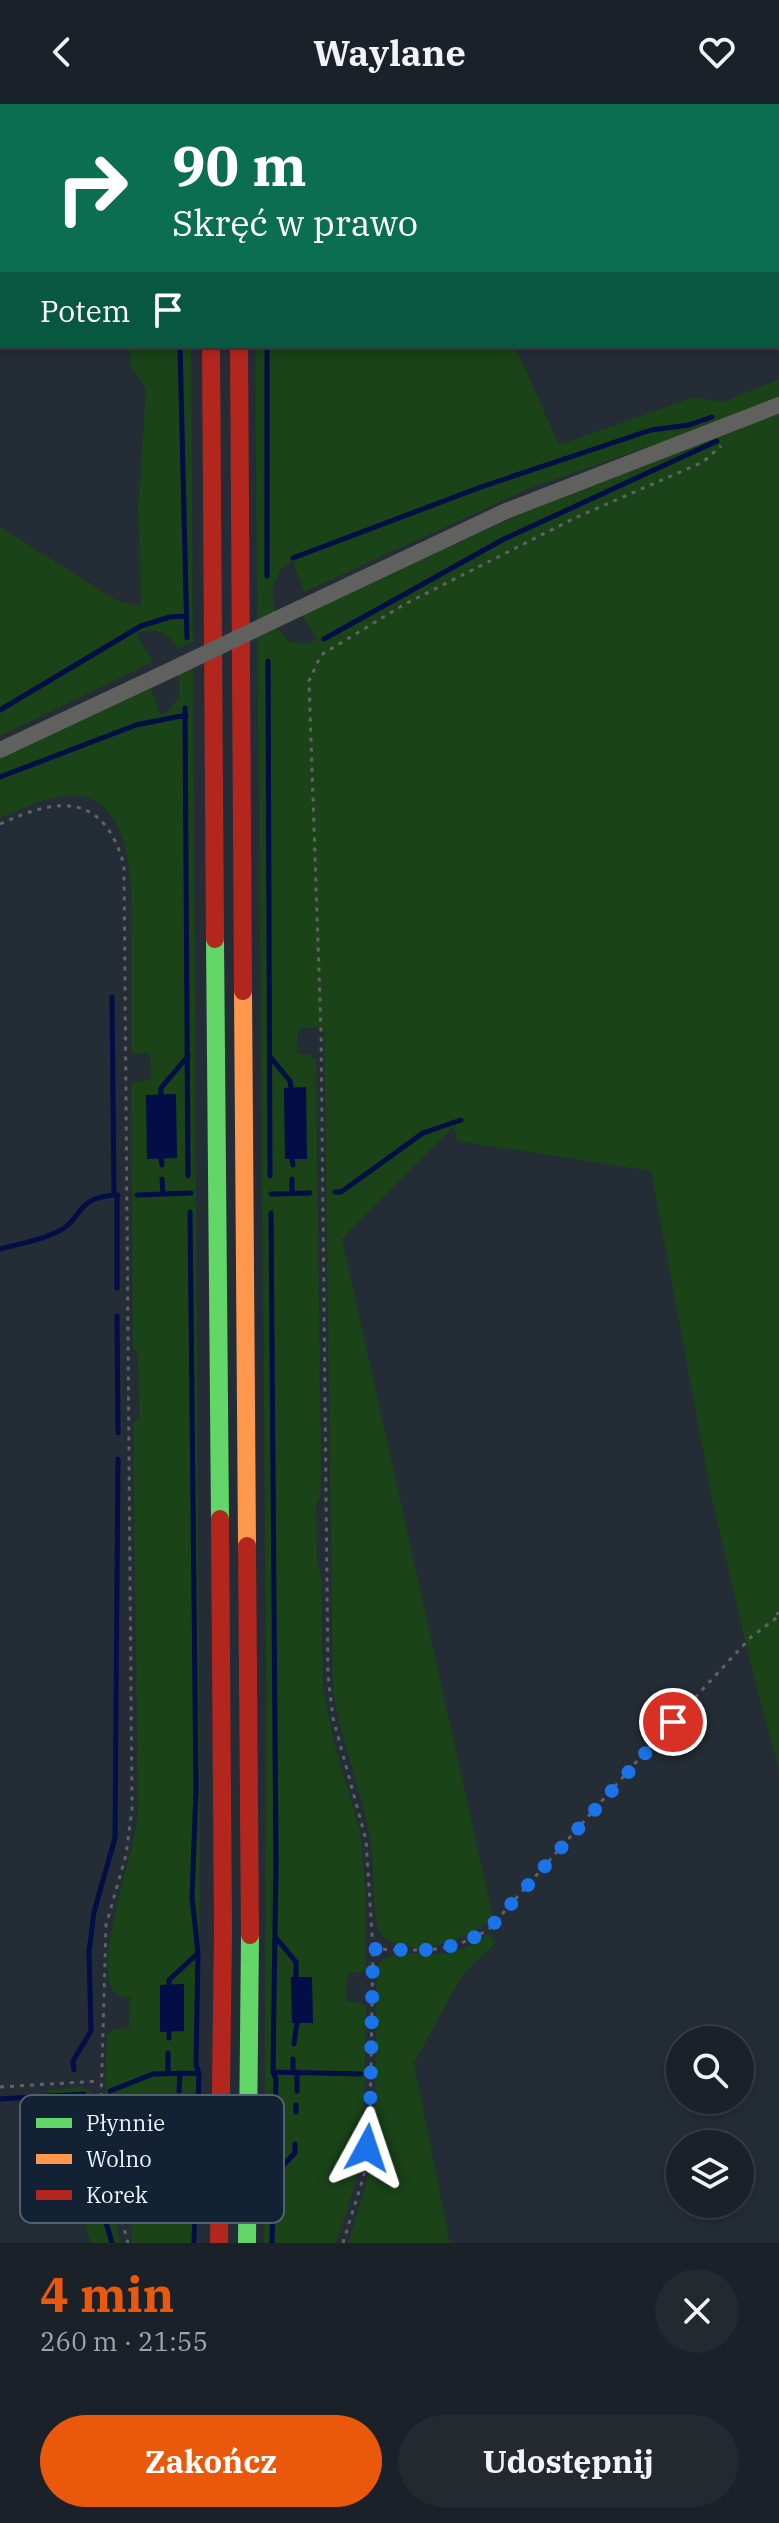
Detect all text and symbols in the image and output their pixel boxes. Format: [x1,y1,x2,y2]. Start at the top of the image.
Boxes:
text: Waylane [313,29,466,76]
icon: back [40,30,84,74]
icon: heart [695,30,739,74]
text: 90 m [172,129,307,201]
icon: right [40,136,144,240]
text: Skręć w prawo [172,199,418,246]
icon: arrive [146,288,190,332]
text: Potem [40,291,130,330]
pin [639,1688,707,1756]
icon: arrive [651,1700,695,1744]
map controls [666,2026,754,2218]
button: search [666,2026,754,2114]
legend [20,2095,284,2223]
position arrow [325,2106,409,2190]
text: Płynnie [86,2108,165,2137]
button: layers [666,2130,754,2218]
text: Wolno [86,2144,152,2173]
text: Korek [86,2180,148,2209]
text: 4 min [40,2263,174,2325]
button: close [655,2269,739,2353]
text: 260 m · 21:55 [40,2324,208,2358]
button: Zakończ [40,2415,382,2507]
button: Udostępnij [398,2415,739,2507]

